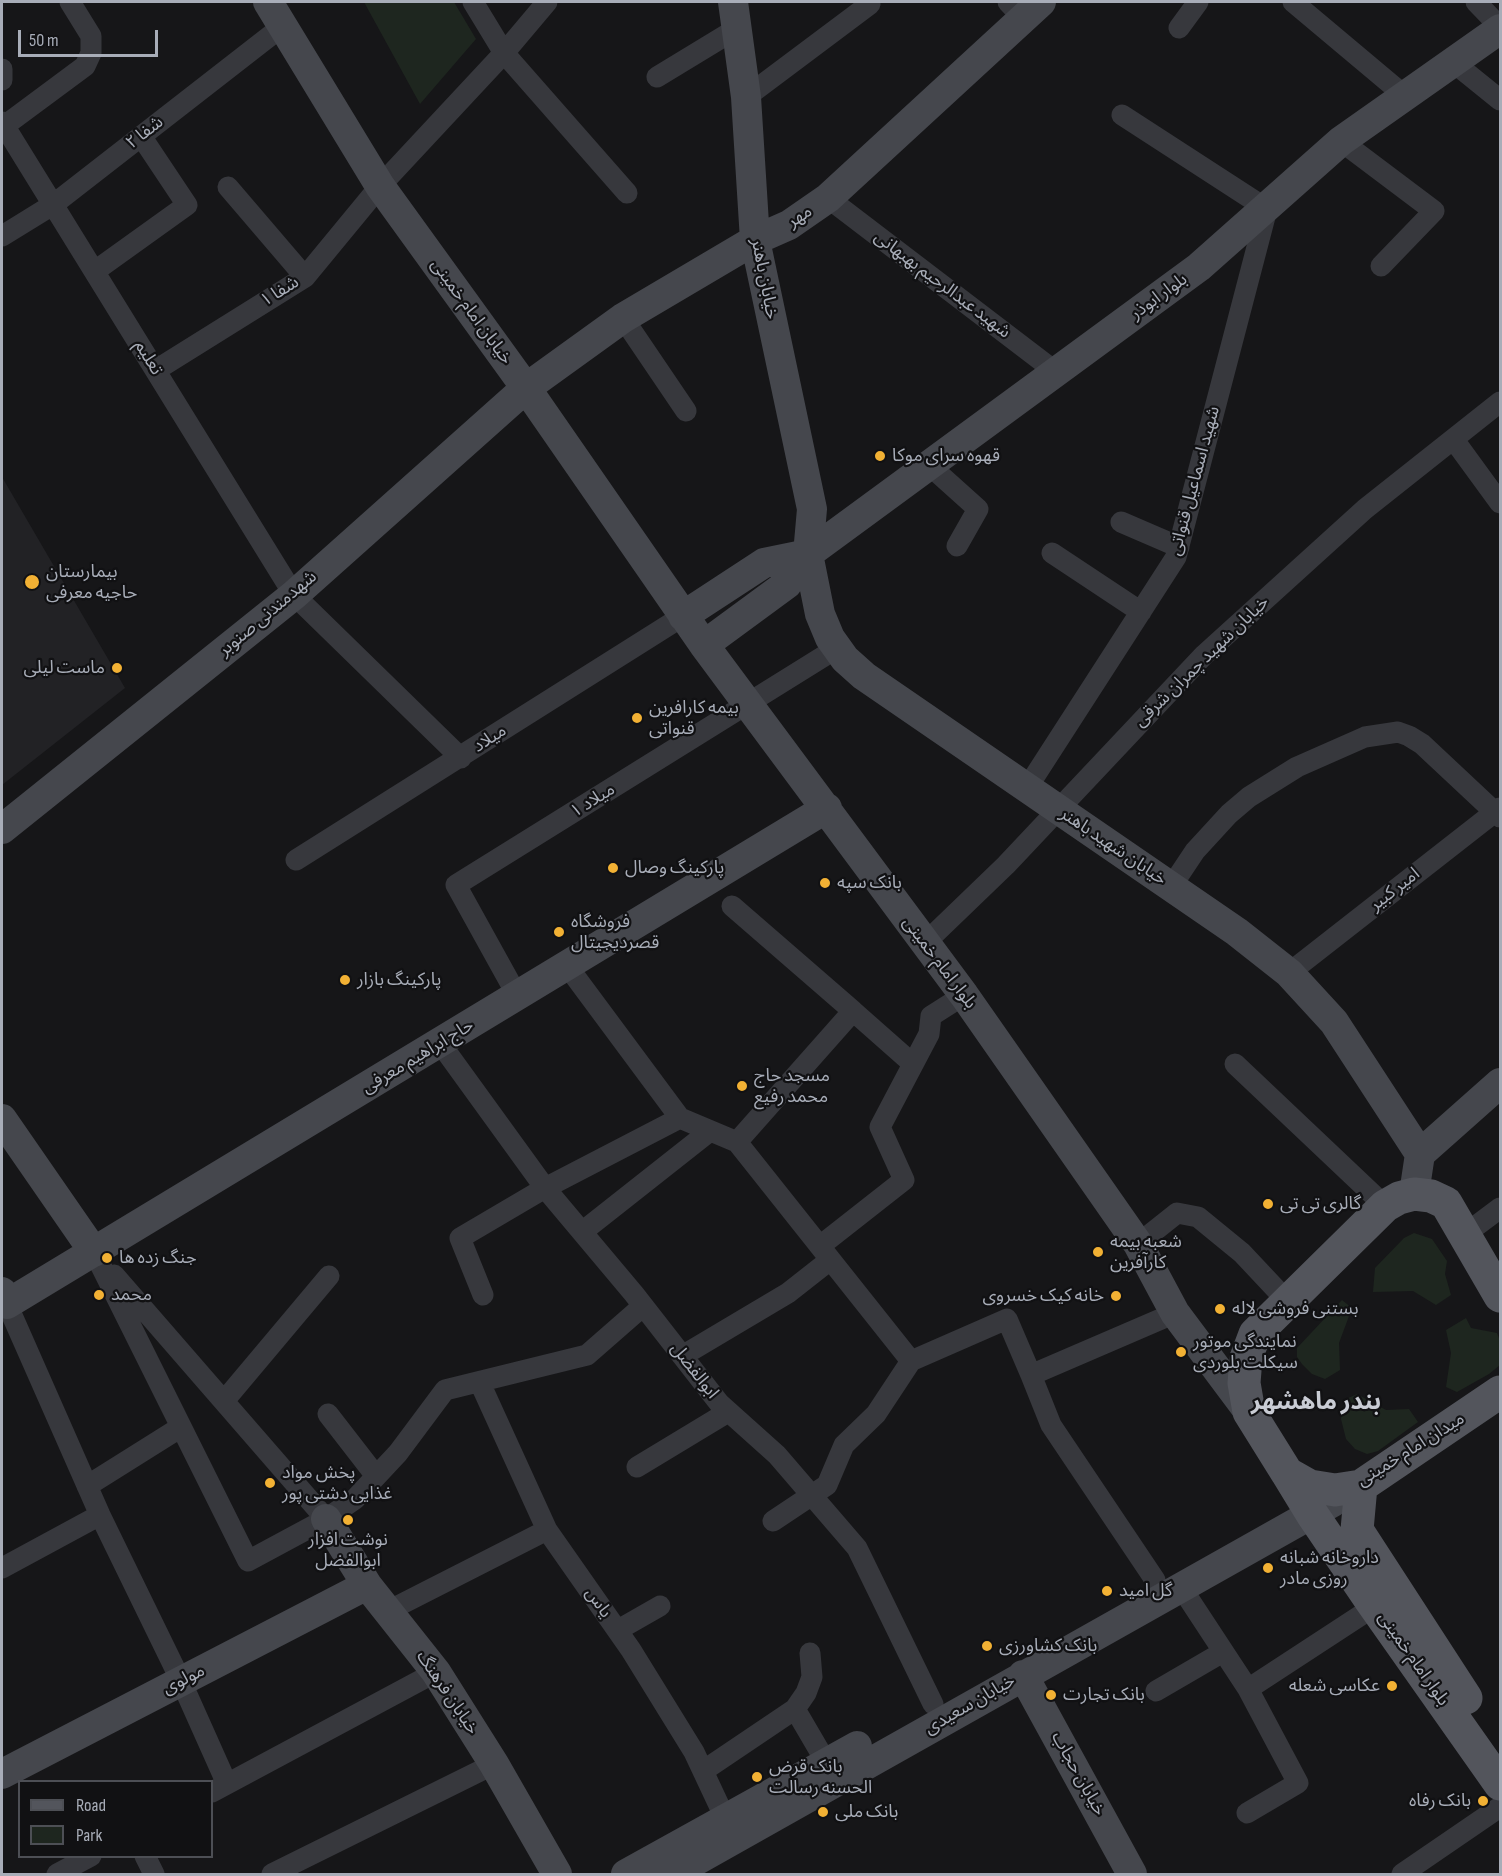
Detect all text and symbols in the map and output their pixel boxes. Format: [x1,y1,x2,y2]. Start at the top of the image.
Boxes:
scale bar [21,18,160,56]
text: 50 m [29,30,59,51]
street label: شفا ۲ [122,112,168,154]
street label: مهر [783,201,817,233]
street label: شهید عبدالرحیم بهبهانی [869,227,1015,343]
street label: خیابان باهنر [746,237,782,321]
street label: خیابان امام خمینی [425,255,517,369]
street label: بلوار ابوذر [1126,269,1192,325]
street label: شفا ۱ [257,272,303,312]
street label: تعلیم [129,337,167,379]
street label: شهید اسماعیل قنواتی [1165,404,1225,558]
place label: قهوه سرای موکا [892,445,1000,467]
marker: قهوه سرای موکا [873,449,887,463]
place label: بیمارستان حاجیه معرفی [46,561,137,604]
street label: شهدمندنی صنوبر [214,567,322,661]
marker: بیمارستان حاجیه معرفی [23,573,41,591]
street label: خیابان شهید چمران شرقی [1130,592,1274,732]
place label: ماست لیلی [24,657,105,679]
marker: ماست لیلی [110,661,124,675]
place label: بیمه کارافرین قنواتی [649,697,739,740]
marker: بیمه کارافرین قنواتی [630,711,644,725]
street label: میلاد [469,720,511,758]
street label: میلاد ۱ [567,779,619,823]
street label: خیابان شهید باهنر [1056,803,1170,891]
place label: پارکینگ وصال [625,857,724,879]
marker: پارکینگ وصال [606,861,620,875]
street label: امیر کبیر [1366,864,1424,916]
place label: بانک سپه [837,872,902,894]
marker: بانک سپه [818,876,832,890]
place label: فروشگاه قصردیجیتال [571,911,659,954]
street label: بلوار امام خمینی [897,913,981,1013]
marker: فروشگاه قصردیجیتال [552,925,566,939]
place label: پارکینگ بازار [357,969,441,991]
marker: پارکینگ بازار [338,973,352,987]
street label: حاج ابراهیم معرفی [358,1015,478,1099]
place label: مسجد حاج محمد رفیع [754,1065,830,1108]
marker: مسجد حاج محمد رفیع [735,1079,749,1093]
place label: گالری تی تی [1280,1193,1361,1215]
marker: گالری تی تی [1261,1197,1275,1211]
place label: شعبه بیمه کارآفرین [1110,1231,1182,1274]
marker: شعبه بیمه کارآفرین [1091,1245,1105,1259]
place label: جنگ زده ها [119,1247,197,1269]
marker: جنگ زده ها [100,1251,114,1265]
place label: محمد [111,1284,152,1306]
place label: خانه کیک خسروی [982,1285,1104,1307]
marker: محمد [92,1288,106,1302]
marker: خانه کیک خسروی [1109,1289,1123,1303]
place label: بستنی فروشی لاله [1232,1298,1358,1320]
marker: بستنی فروشی لاله [1213,1302,1227,1316]
place label: نمایندگی موتور سیکلت بلوردی [1193,1331,1298,1374]
street label: ابوالفضل [665,1338,723,1404]
marker: نمایندگی موتور سیکلت بلوردی [1174,1345,1188,1359]
district label: بندر ماهشهر [1251,1389,1381,1417]
street label: میدان امام خمینی [1353,1408,1469,1492]
place label: پخش مواد غذایی دشتی پور [282,1462,392,1504]
marker: پخش مواد غذایی دشتی پور [263,1476,277,1490]
marker: نوشت افزار ابوالفضل [341,1513,355,1527]
place label: نوشت افزار ابوالفضل [308,1529,388,1572]
place label: داروخانه شبانه روزی مادر [1280,1547,1379,1590]
marker: داروخانه شبانه روزی مادر [1261,1561,1275,1575]
place label: گل امید [1119,1580,1172,1602]
street label: یاس [580,1584,616,1622]
marker: گل امید [1100,1584,1114,1598]
street label: بلوار امام خمینی [1373,1608,1453,1710]
place label: بانک کشاورزی [999,1635,1097,1657]
marker: بانک کشاورزی [980,1639,994,1653]
street label: خیابان فرهنگ [411,1647,483,1739]
street label: مولوی [159,1660,209,1700]
street label: خیابان سعیدی [921,1670,1019,1740]
place label: عکاسی شعله [1289,1675,1380,1697]
marker: عکاسی شعله [1385,1679,1399,1693]
place label: بانک تجارت [1063,1684,1145,1706]
marker: بانک تجارت [1044,1688,1058,1702]
street label: خیابان حجاب [1046,1728,1110,1820]
place label: بانک قرض الحسنه رسالت [769,1756,872,1798]
marker: بانک قرض الحسنه رسالت [750,1770,764,1784]
legend [18,1780,213,1858]
place label: بانک رفاه [1409,1790,1471,1812]
marker: بانک رفاه [1476,1794,1490,1808]
text: Road [76,1795,106,1816]
place label: بانک ملی [835,1801,898,1823]
marker: بانک ملی [816,1805,830,1819]
text: Park [76,1825,102,1846]

